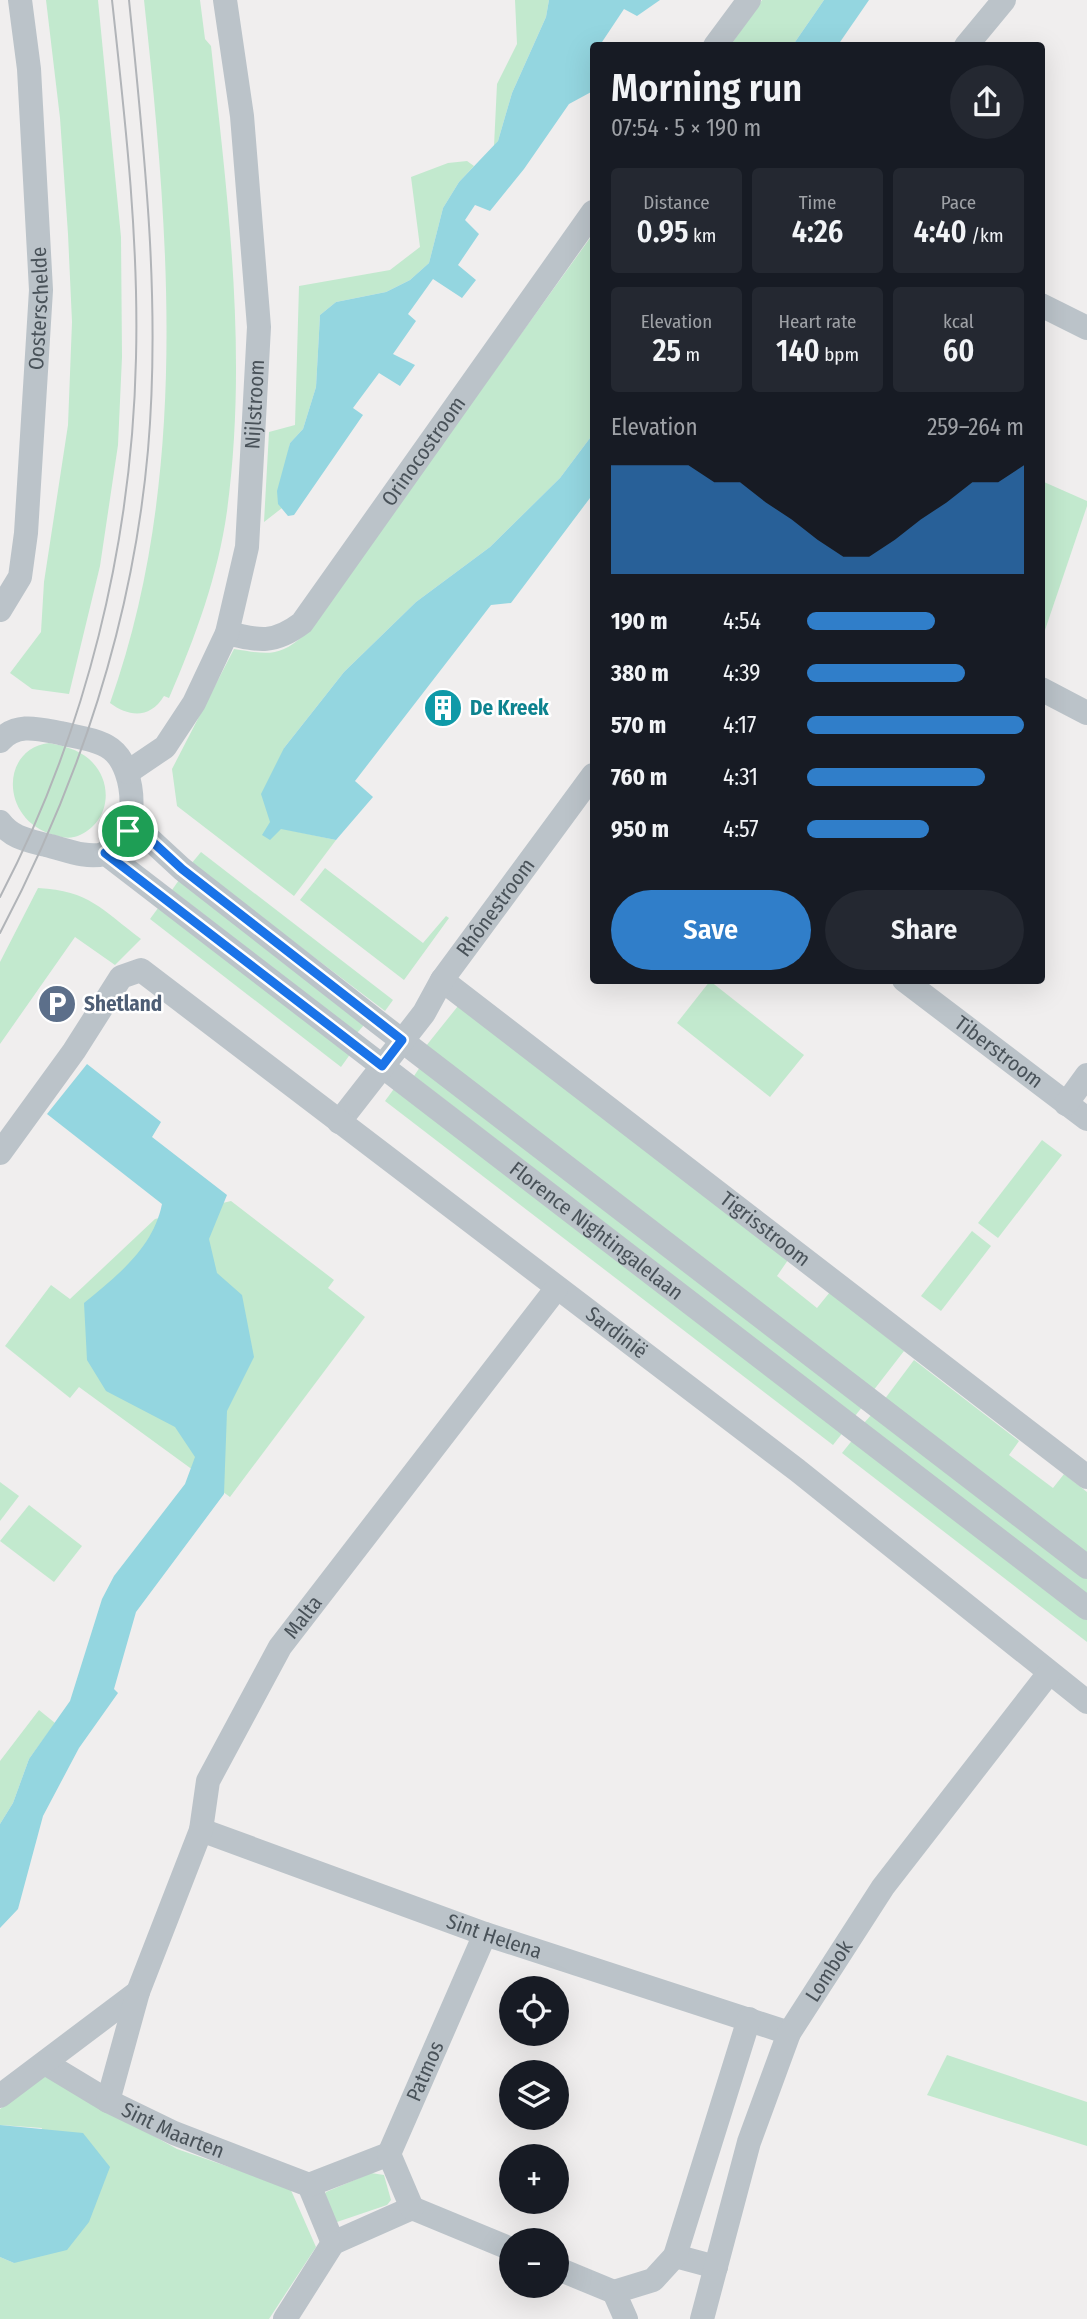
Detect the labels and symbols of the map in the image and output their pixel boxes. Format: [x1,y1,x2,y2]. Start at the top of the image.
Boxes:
street label: Oosterschelde [23,246,54,371]
street label: Nijlstroom [239,359,270,450]
street label: Orinocostroom [376,391,471,511]
building icon: De Kreek [422,687,464,729]
place label: De Kreek [470,695,549,721]
pin [98,801,158,861]
street label: Rhônestroom [451,853,540,962]
parking icon: Shetland [36,983,78,1025]
place label: Shetland [84,991,162,1017]
street label: Tiberstroom [949,1010,1048,1094]
street label: Florence Nightingalelaan [504,1156,689,1306]
street label: Tigrisstroom [715,1186,816,1272]
street label: Sardinië [581,1301,653,1364]
street label: Malta [278,1590,328,1644]
street label: Sint Helena [443,1908,545,1965]
street label: Lombok [800,1935,858,2007]
street label: Patmos [401,2037,450,2105]
street label: Sint Maarten [117,2097,228,2164]

